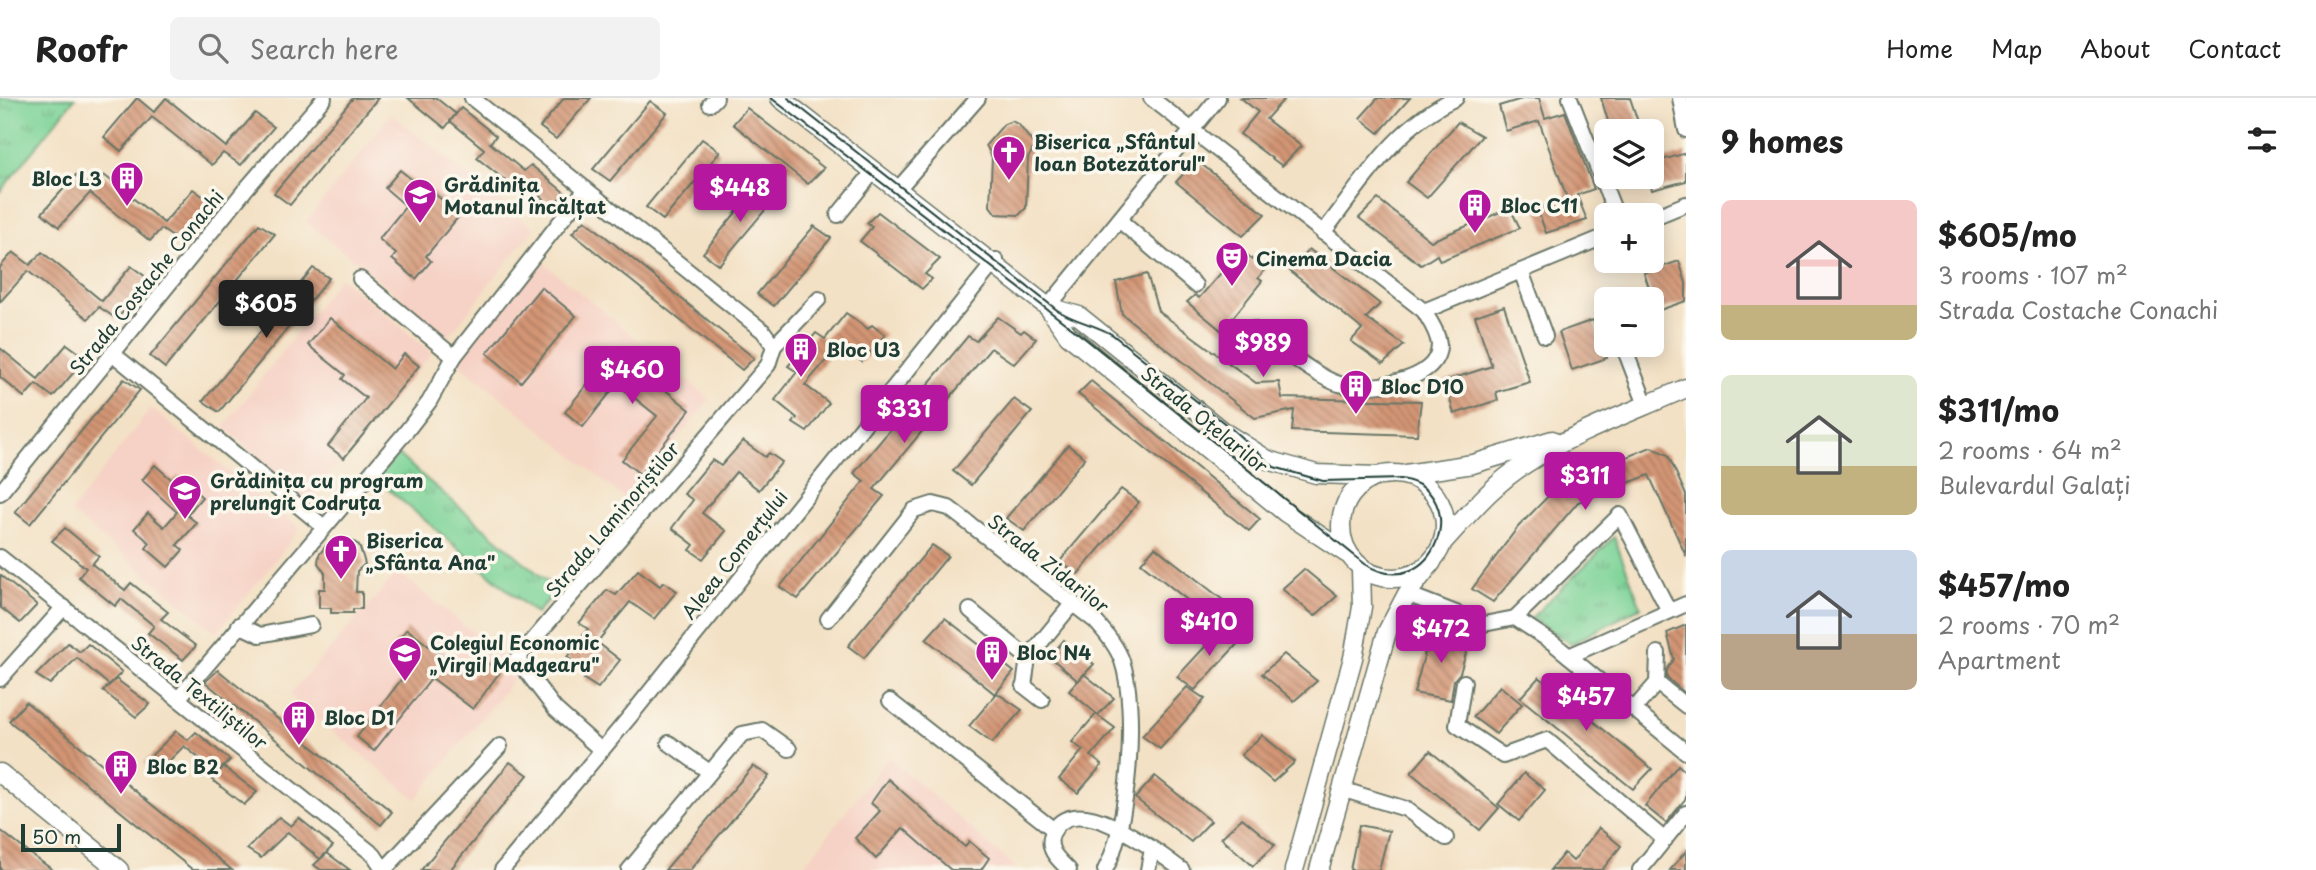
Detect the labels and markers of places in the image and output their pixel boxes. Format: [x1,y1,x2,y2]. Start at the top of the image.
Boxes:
place label: Biserica „Sfântul Ioan Botezătorul" [1034,127,1206,177]
church icon: Biserica „Sfântul Ioan Botezătorul" [990,133,1028,182]
building icon: Bloc L3 [108,159,146,208]
place label: Bloc L3 [31,164,102,192]
pin: $448 [699,164,781,224]
place label: Grădinița Motanul încălțat [444,170,607,220]
school or university icon: Grădinița Motanul încălțat [401,176,439,225]
building icon: Bloc C11 [1456,186,1494,235]
place label: Bloc C11 [1500,191,1578,219]
theatre icon: Cinema Dacia [1213,239,1251,288]
place label: Cinema Dacia [1256,244,1392,272]
pin: $605 [225,280,307,340]
pin: $989 [1222,320,1304,379]
building icon: Bloc U3 [782,330,820,379]
place label: Bloc U3 [826,335,900,363]
pin: $460 [591,346,673,406]
building icon: Bloc D10 [1337,367,1375,416]
place label: Bloc D10 [1380,372,1464,400]
pin: $331 [863,386,945,445]
pin: $311 [1544,452,1626,512]
place label: Grădinița cu program prelungit Codruța [210,466,424,516]
school or university icon: Grădinița cu program prelungit Codruța [166,472,204,521]
place label: Biserica „Sfânta Ana" [366,526,495,576]
church icon: Biserica „Sfânta Ana" [322,532,360,581]
pin: $410 [1168,598,1250,658]
pin: $472 [1400,606,1482,665]
place label: Colegiul Economic „Virgil Madgearu" [430,628,600,678]
building icon: Bloc N4 [973,633,1011,682]
school or university icon: Colegiul Economic „Virgil Madgearu" [386,634,424,683]
place label: Bloc N4 [1016,638,1091,666]
pin: $457 [1545,674,1627,733]
building icon: Bloc D1 [280,698,318,747]
place label: Bloc D1 [324,703,394,731]
building icon: Bloc B2 [102,747,140,796]
place label: Bloc B2 [146,752,219,780]

